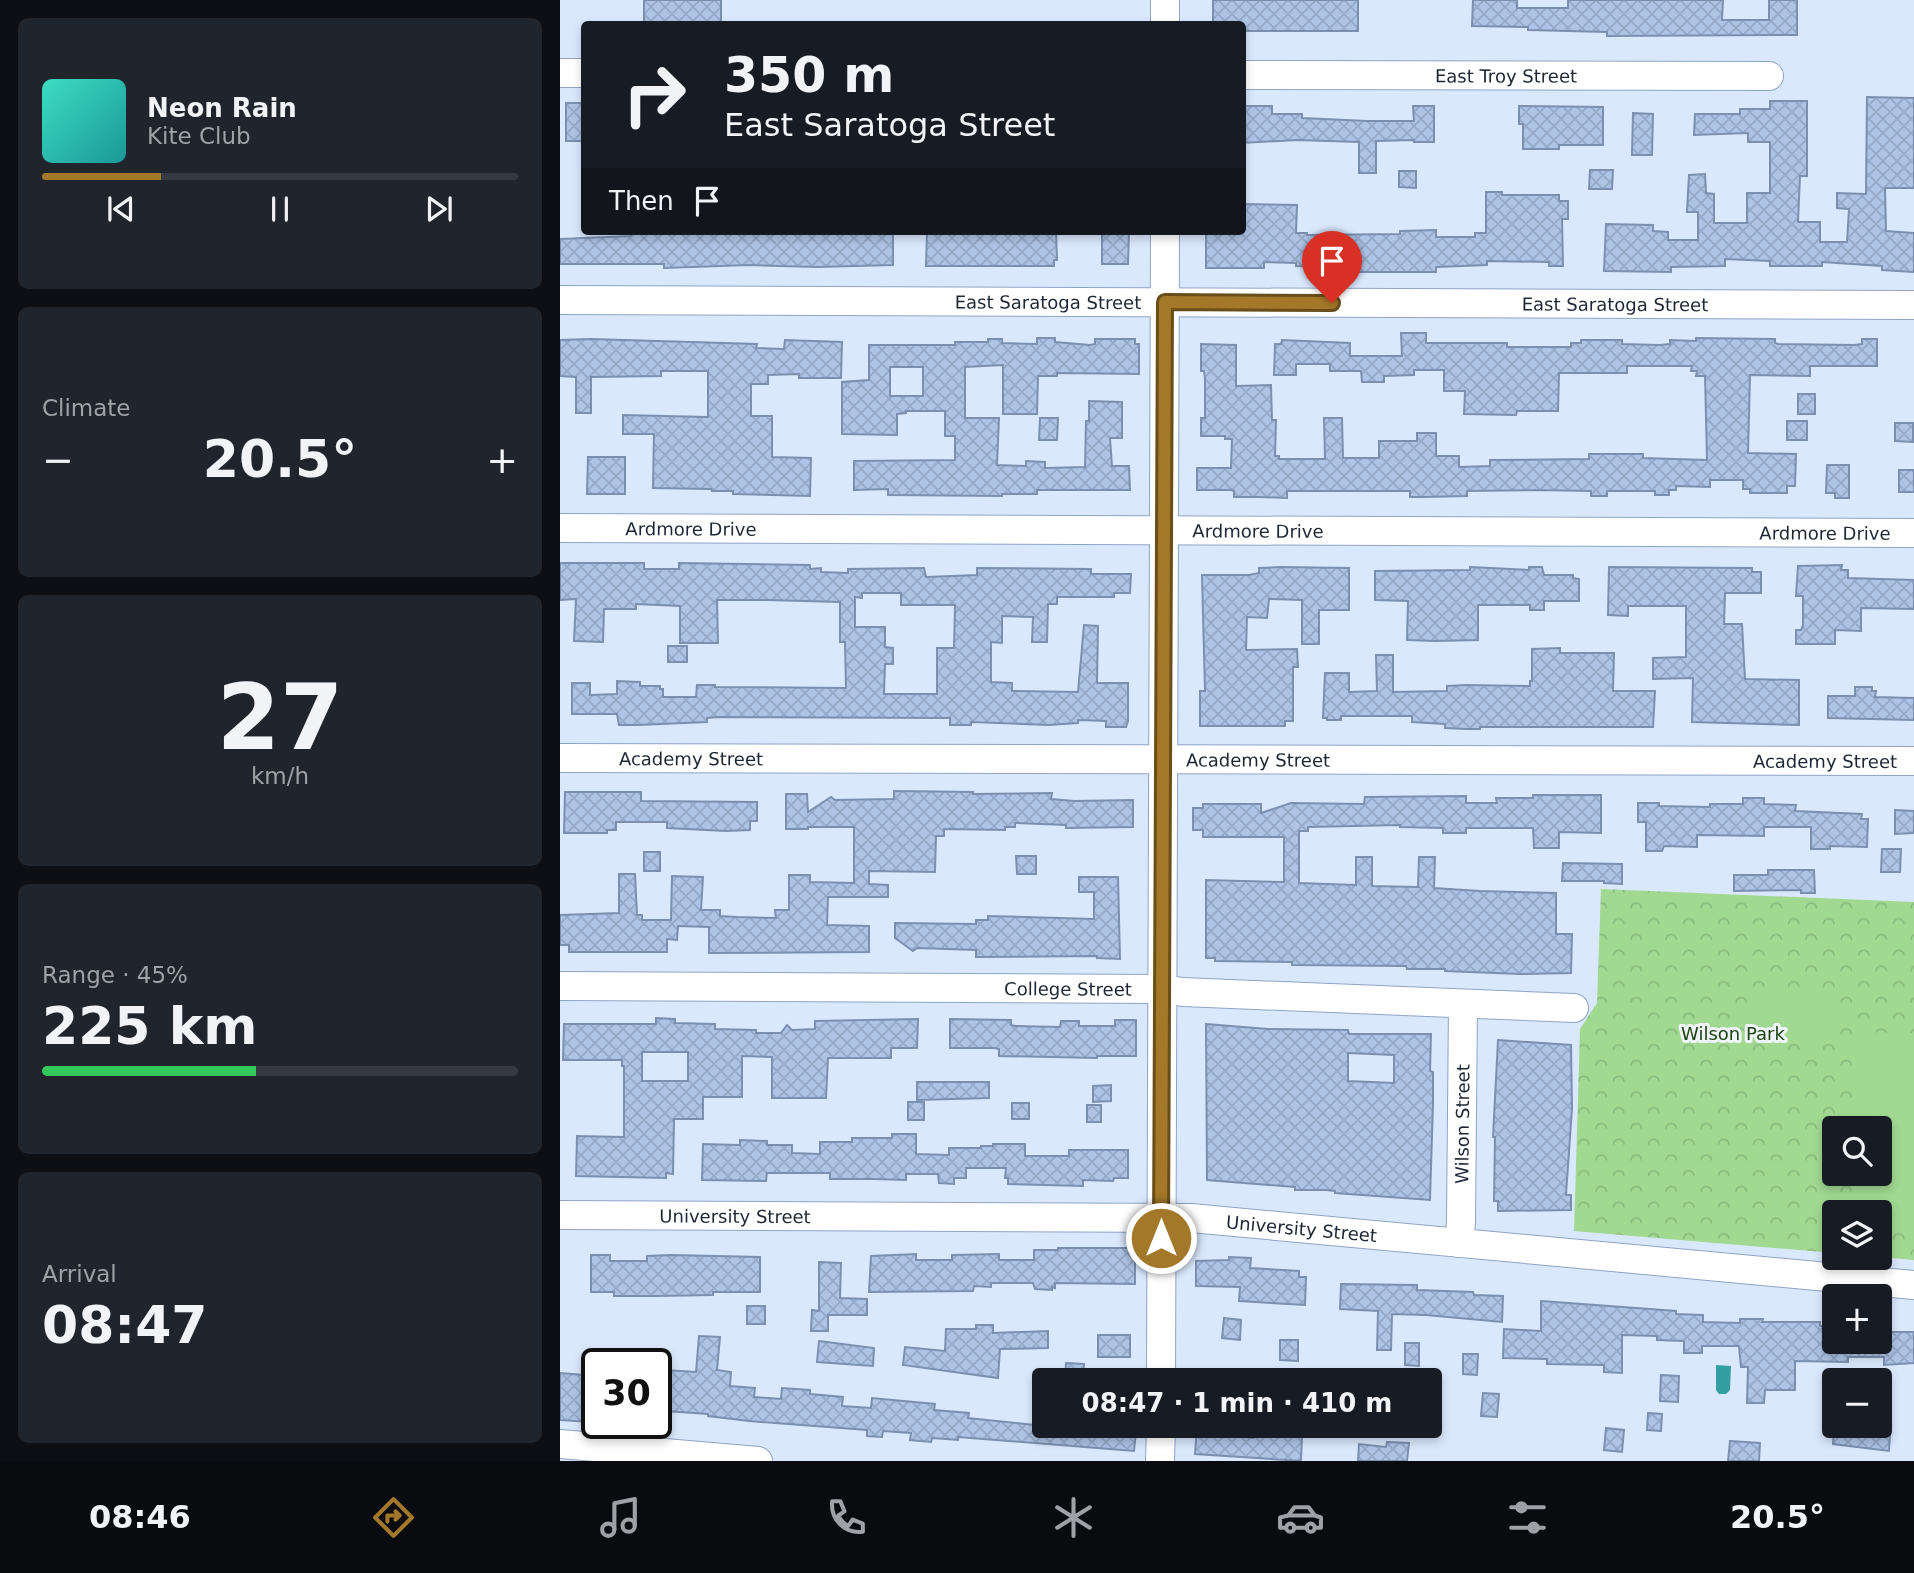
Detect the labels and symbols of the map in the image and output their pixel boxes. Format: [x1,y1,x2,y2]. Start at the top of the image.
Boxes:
street label: East Troy Street [1435,65,1577,86]
pin [1302,231,1362,303]
street label: East Saratoga Street [955,291,1141,313]
street label: East Saratoga Street [1522,293,1708,315]
street label: Ardmore Drive [625,518,757,539]
street label: Ardmore Drive [1192,520,1324,541]
street label: Ardmore Drive [1759,522,1891,543]
street label: Academy Street [619,748,763,769]
street label: Academy Street [1186,749,1330,770]
street label: Academy Street [1753,750,1897,771]
street label: College Street [1004,978,1132,999]
park label: Wilson Park [1681,1023,1785,1044]
street label: Wilson Street [1451,1064,1473,1184]
position arrow [1124,1201,1198,1275]
street label: University Street [659,1205,811,1227]
street label: University Street [1225,1211,1378,1246]
speed limit sign: 30 [581,1348,672,1439]

